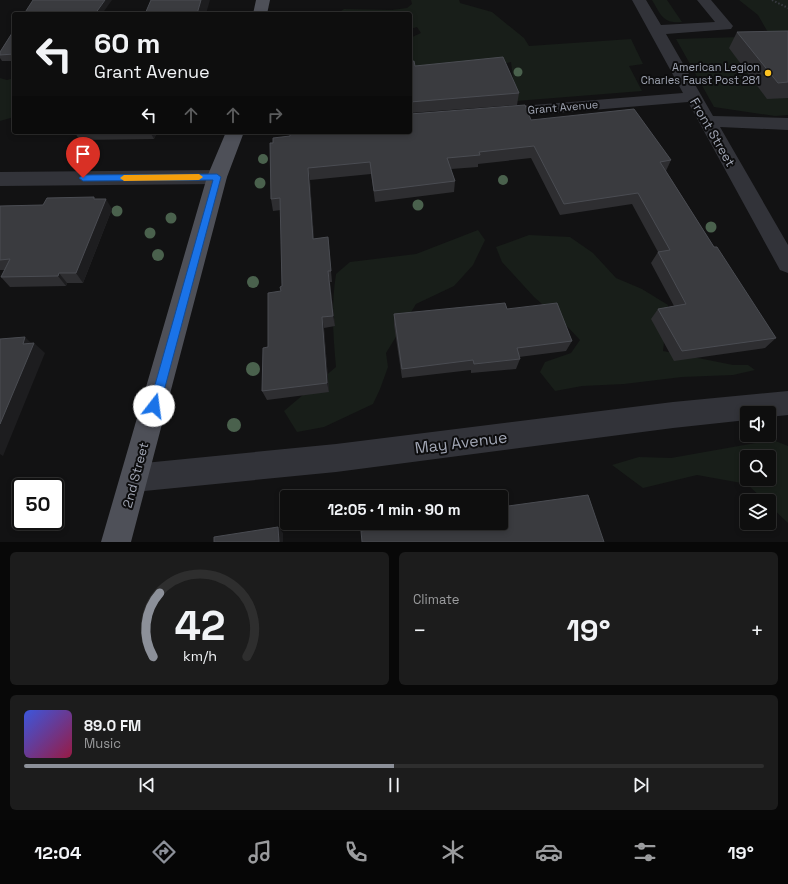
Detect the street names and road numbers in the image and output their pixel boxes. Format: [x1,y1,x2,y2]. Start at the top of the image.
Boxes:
street label: Front Street [686,95,739,170]
street label: Grant Avenue [527,97,599,117]
street label: May Avenue [414,426,509,459]
street label: 2nd Street [119,440,152,510]

